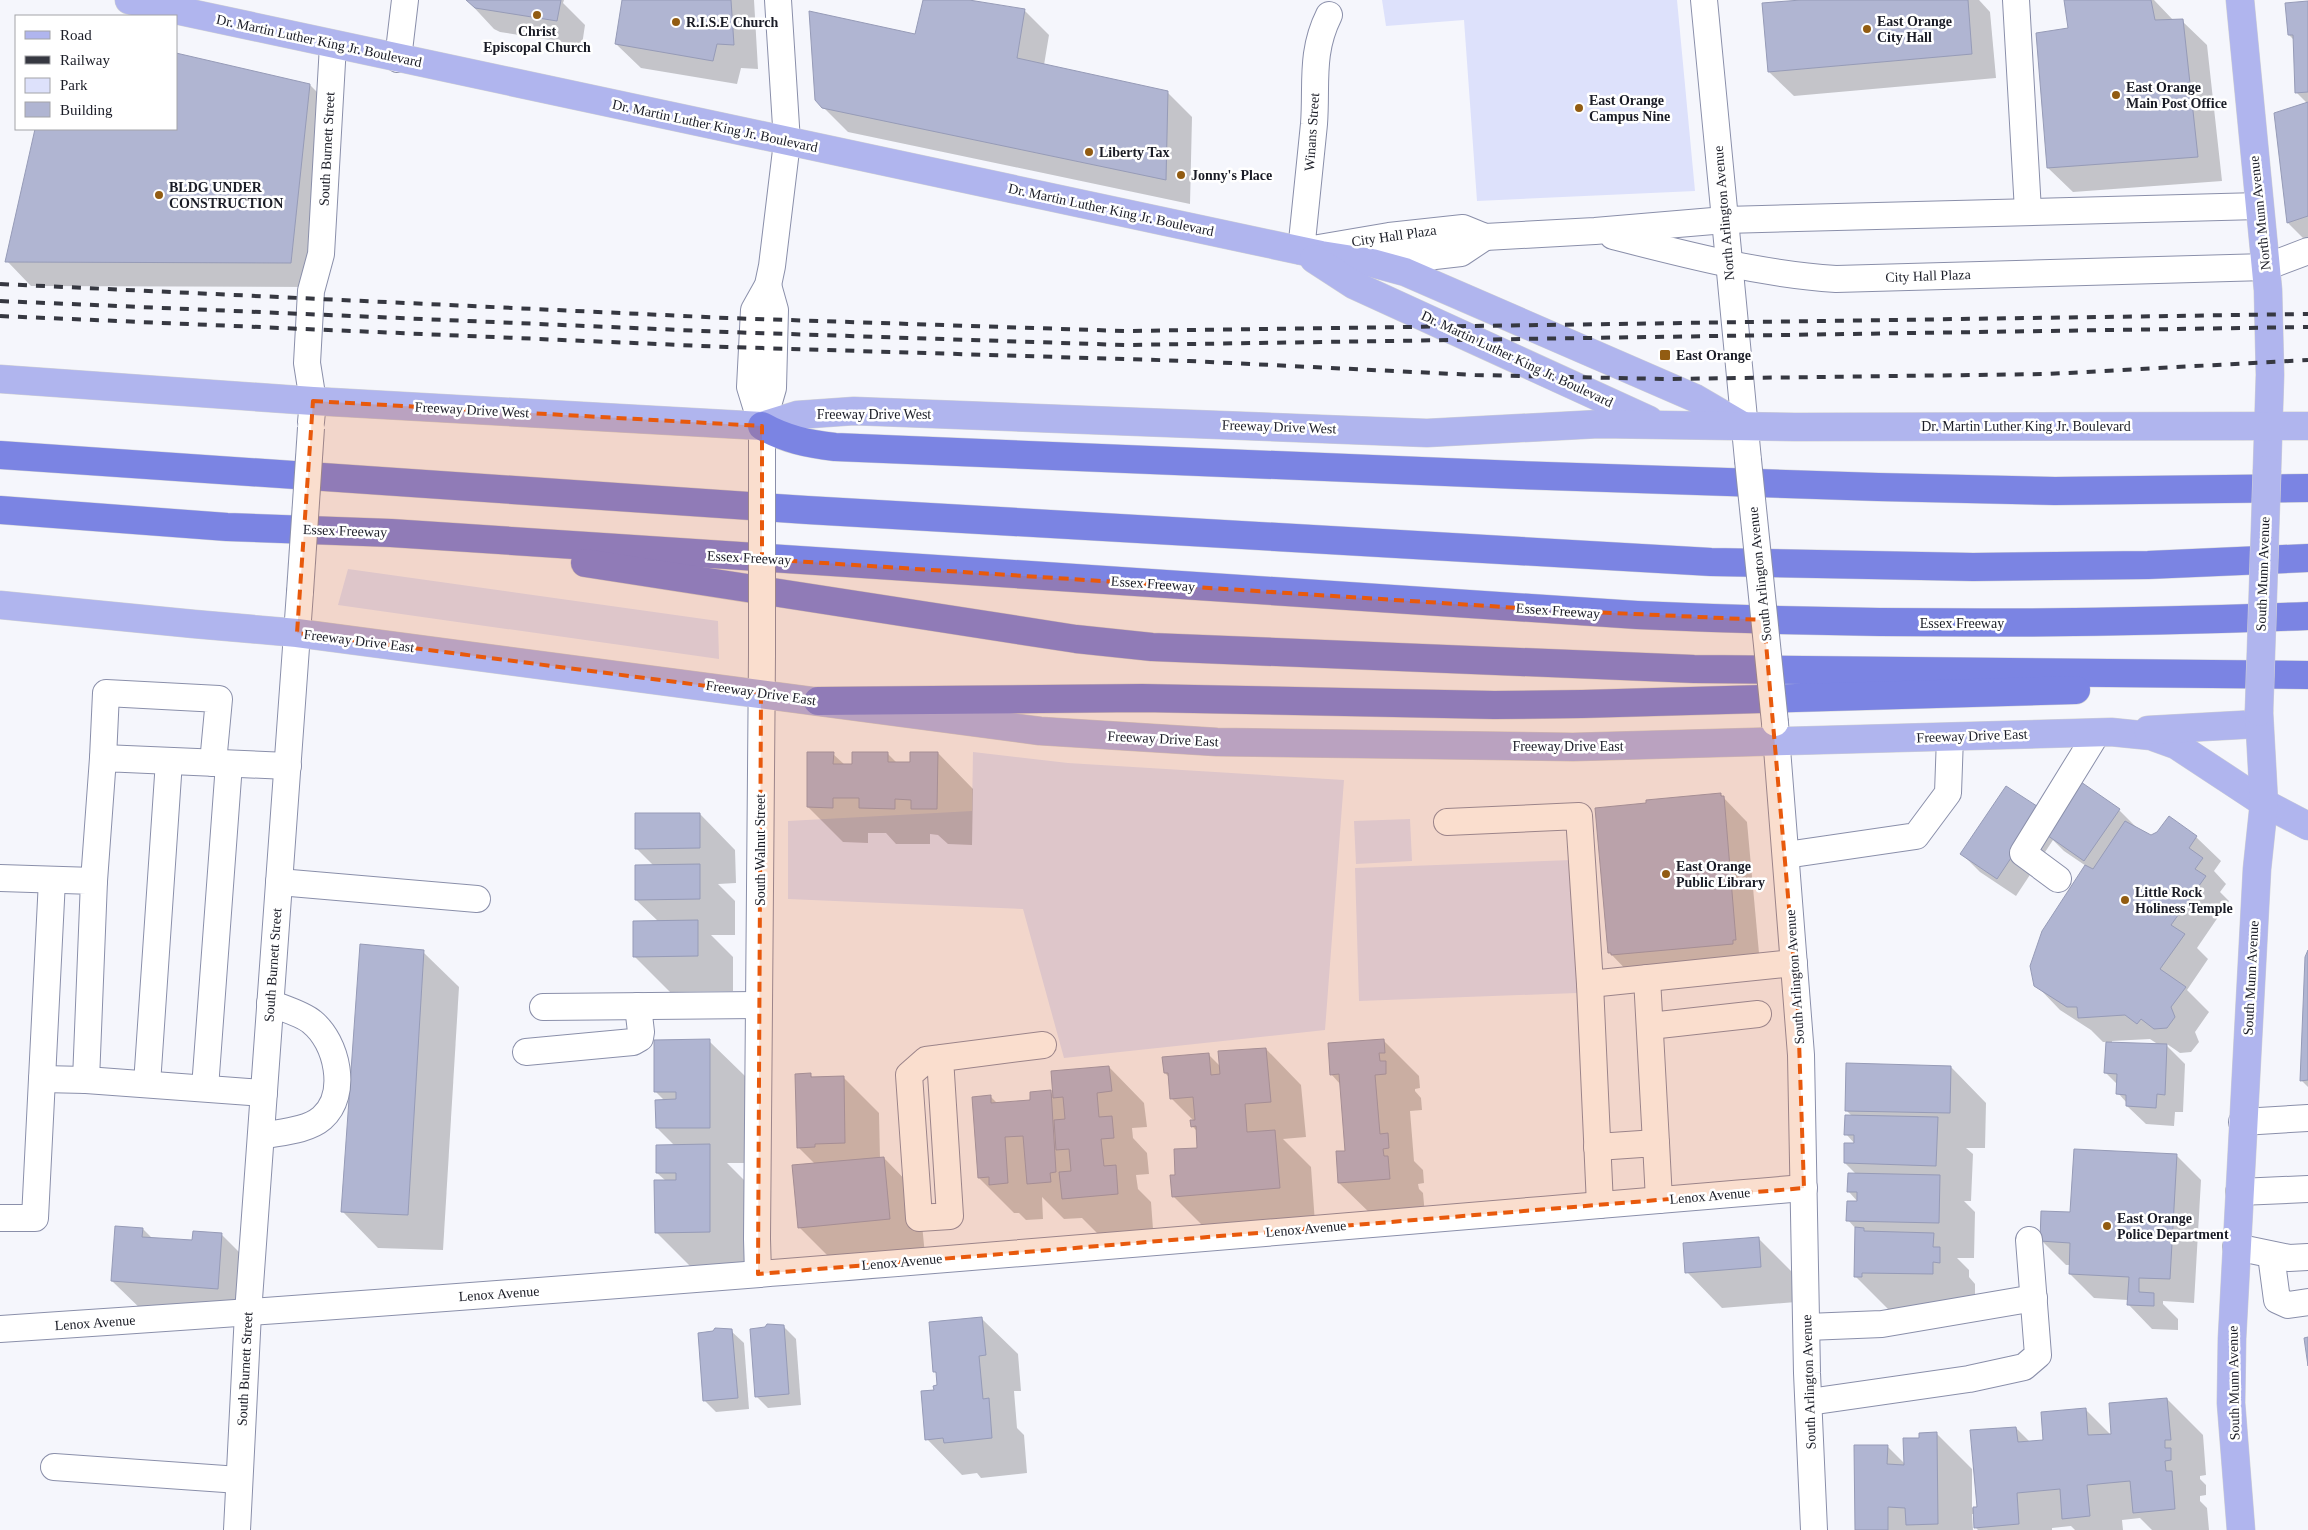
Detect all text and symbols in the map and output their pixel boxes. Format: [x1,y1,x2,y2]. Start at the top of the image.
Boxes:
marker: Christ Episcopal Church [531,9,543,21]
street label: Dr. Martin Luther King Jr. Boulevard [215,12,423,70]
place label: East Orange City Hall [1877,14,1952,45]
legend [15,15,178,130]
place label: R.I.S.E Church [686,15,779,30]
marker: R.I.S.E Church [670,16,682,28]
marker: East Orange City Hall [1861,23,1873,35]
place label: Christ Episcopal Church [483,24,591,55]
text: Road [60,27,92,43]
text: Railway [60,52,110,68]
text: Park [60,77,88,93]
place label: East Orange Main Post Office [2126,80,2227,111]
marker: East Orange Main Post Office [2110,89,2122,101]
street label: South Burnett Street [317,91,337,206]
street label: Winans Street [1302,92,1322,172]
place label: East Orange Campus Nine [1589,93,1670,124]
street label: Dr. Martin Luther King Jr. Boulevard [611,97,819,155]
text: Building [60,102,113,118]
marker: East Orange Campus Nine [1573,102,1585,114]
place label: Liberty Tax [1099,145,1169,160]
street label: North Arlington Avenue [1711,145,1737,281]
marker: Liberty Tax [1083,146,1095,158]
street label: North Munn Avenue [2247,155,2273,271]
place label: Jonny's Place [1191,168,1272,183]
marker: Jonny's Place [1175,169,1187,181]
place label: BLDG UNDER CONSTRUCTION [169,180,283,211]
street label: Dr. Martin Luther King Jr. Boulevard [1007,181,1215,239]
marker: BLDG UNDER CONSTRUCTION [153,189,165,201]
street label: City Hall Plaza [1351,223,1438,249]
street label: City Hall Plaza [1885,267,1972,285]
street label: Dr. Martin Luther King Jr. Boulevard [1419,308,1615,410]
marker: East Orange [1658,348,1672,362]
place label: East Orange [1676,348,1751,363]
street label: Freeway Drive West [414,400,530,420]
street label: Freeway Drive West [817,407,931,422]
street label: Freeway Drive West [1222,418,1337,436]
street label: Dr. Martin Luther King Jr. Boulevard [1921,419,2131,434]
street label: South Arlington Avenue [1745,506,1775,642]
street label: South Munn Avenue [2254,516,2272,632]
street label: Essex Freeway [303,522,387,540]
street label: Essex Freeway [706,548,792,568]
street label: Essex Freeway [1110,574,1196,594]
street label: Essex Freeway [1515,601,1601,621]
street label: Essex Freeway [1920,616,2004,631]
street label: Freeway Drive East [303,627,415,655]
street label: Freeway Drive East [705,678,817,708]
street label: Freeway Drive East [1916,727,2028,745]
street label: Freeway Drive East [1107,729,1219,749]
street label: Freeway Drive East [1512,739,1624,754]
street label: South Walnut Street [753,794,768,906]
place label: East Orange Public Library [1676,859,1765,890]
marker: East Orange Public Library [1660,868,1672,880]
place label: Little Rock Holiness Temple [2135,885,2233,916]
marker: Little Rock Holiness Temple [2119,894,2131,906]
street label: South Burnett Street [262,907,284,1023]
street label: South Arlington Avenue [1783,909,1807,1045]
street label: South Munn Avenue [2241,920,2261,1036]
street label: Lenox Avenue [1669,1185,1751,1207]
place label: East Orange Police Department [2117,1211,2229,1242]
street label: Lenox Avenue [1265,1218,1347,1240]
marker: East Orange Police Department [2101,1220,2113,1232]
street label: Lenox Avenue [861,1251,943,1273]
street label: Lenox Avenue [458,1284,540,1304]
street label: South Burnett Street [235,1311,255,1426]
street label: Lenox Avenue [54,1313,136,1333]
street label: South Arlington Avenue [1799,1314,1819,1450]
street label: South Munn Avenue [2225,1325,2243,1441]

